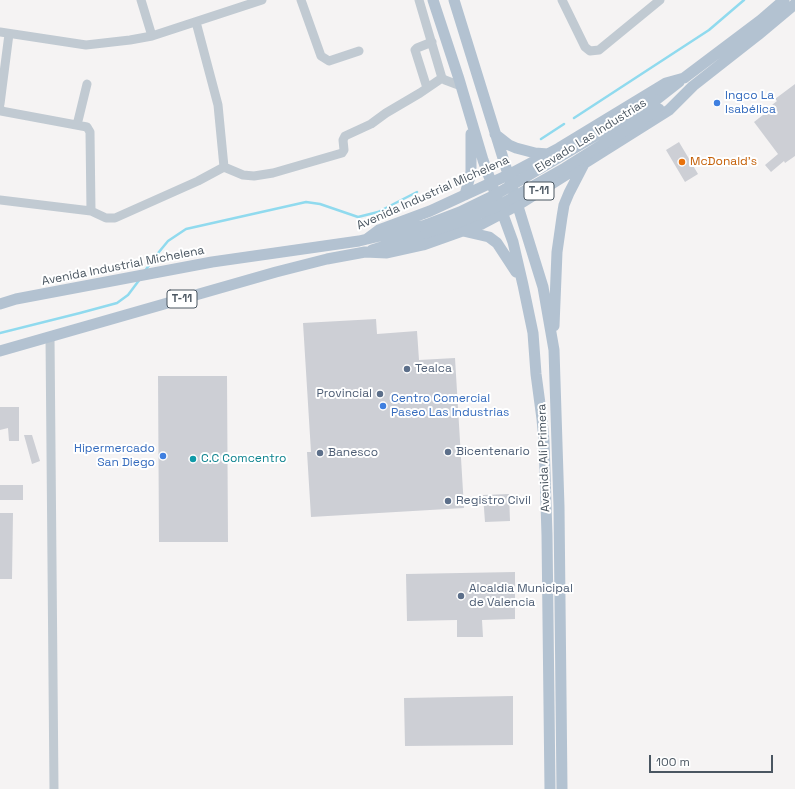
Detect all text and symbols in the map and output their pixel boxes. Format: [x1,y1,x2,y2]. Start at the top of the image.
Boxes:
place label: Ingco La Isabélica [725,89,776,117]
street label: Elevado Las Industrias [533,96,649,176]
marker: Ingco La Isabélica [712,98,722,108]
street label: Avenida Industrial Michelena [355,153,511,233]
place label: McDonald's [690,155,757,169]
marker: McDonald's [677,157,687,167]
road number: T-11 [524,182,554,200]
street label: Avenida Industrial Michelena [40,243,206,289]
road number: T-11 [167,290,197,308]
place label: Tealca [415,362,452,376]
marker: Tealca [402,364,412,374]
place label: Provincial [317,387,372,401]
marker: Provincial [375,389,385,399]
place label: Centro Comercial Paseo Las Industrias [391,392,509,420]
marker: Centro Comercial Paseo Las Industrias [378,401,388,411]
street label: Avenida Alí Primera [535,404,553,512]
place label: Hipermercado San Diego [74,442,155,470]
place label: Bicentenario [456,445,530,459]
place label: Banesco [328,446,378,460]
marker: Bicentenario [443,447,453,457]
marker: Banesco [315,448,325,458]
marker: Hipermercado San Diego [158,451,168,461]
place label: C.C Comcentro [201,452,286,466]
marker: C.C Comcentro [188,454,198,464]
place label: Registro Civil [456,494,531,508]
marker: Registro Civil [443,496,453,506]
place label: Alcaldia Municipal de Valencia [469,582,573,610]
marker: Alcaldia Municipal de Valencia [456,591,466,601]
scale bar [651,747,775,773]
text: 100 m [656,754,690,770]

